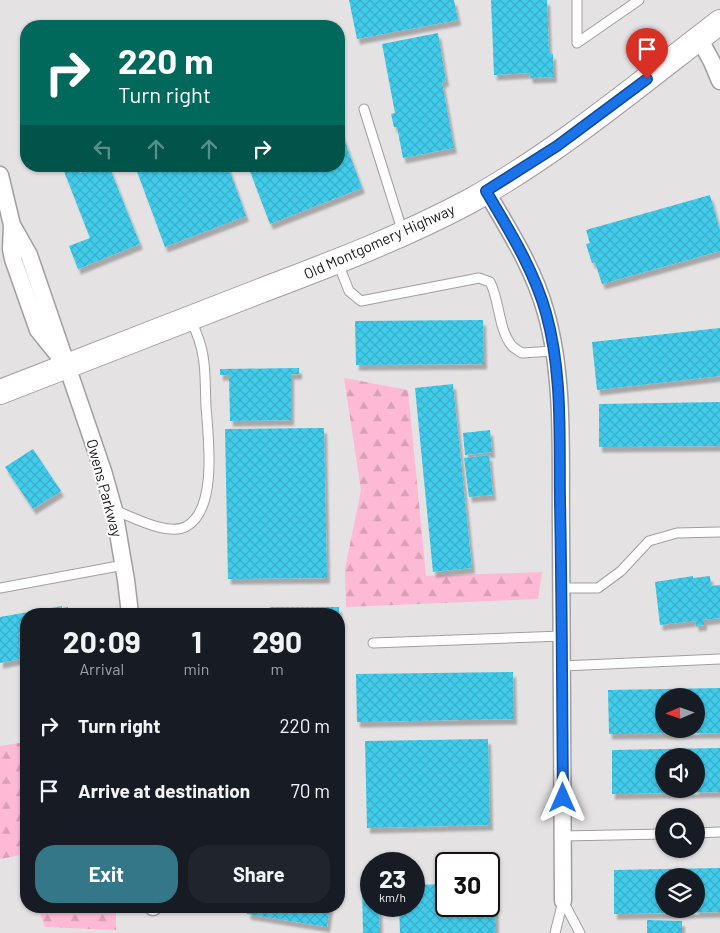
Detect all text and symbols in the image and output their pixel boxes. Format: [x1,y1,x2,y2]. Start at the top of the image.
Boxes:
pin [626,28,668,79]
icon: arrive [633,35,661,63]
text: 220 m [118,39,213,81]
icon: right [35,40,100,105]
text: Turn right [118,81,211,107]
icon: left [89,135,117,163]
icon: ahead [142,135,170,163]
icon: ahead [195,135,223,163]
icon: right [248,135,276,163]
street label: Old Montgomery Highway [301,200,457,282]
street label: Owens Parkway [83,437,127,539]
text: 20:09 [63,623,141,659]
text: 1 [191,623,202,659]
text: 290 [252,623,302,659]
text: Arrival [79,659,124,678]
text: min [184,659,209,678]
text: m [271,659,284,678]
north arrow [655,688,705,738]
map controls [655,688,705,918]
icon: right [35,712,63,740]
text: Turn right [78,714,160,737]
text: 220 m [279,714,330,737]
button: sound [655,748,705,798]
position arrow [536,771,588,823]
icon: arrive [35,777,63,805]
text: Arrive at destination [78,779,250,802]
text: 70 m [291,779,330,802]
button: search [655,808,705,858]
button: Exit [35,845,178,903]
button: Share [188,845,330,903]
speed limit sign: 30 [435,852,500,917]
text: 23 [379,863,406,893]
button: layers [655,868,705,918]
text: km/h [379,890,406,904]

